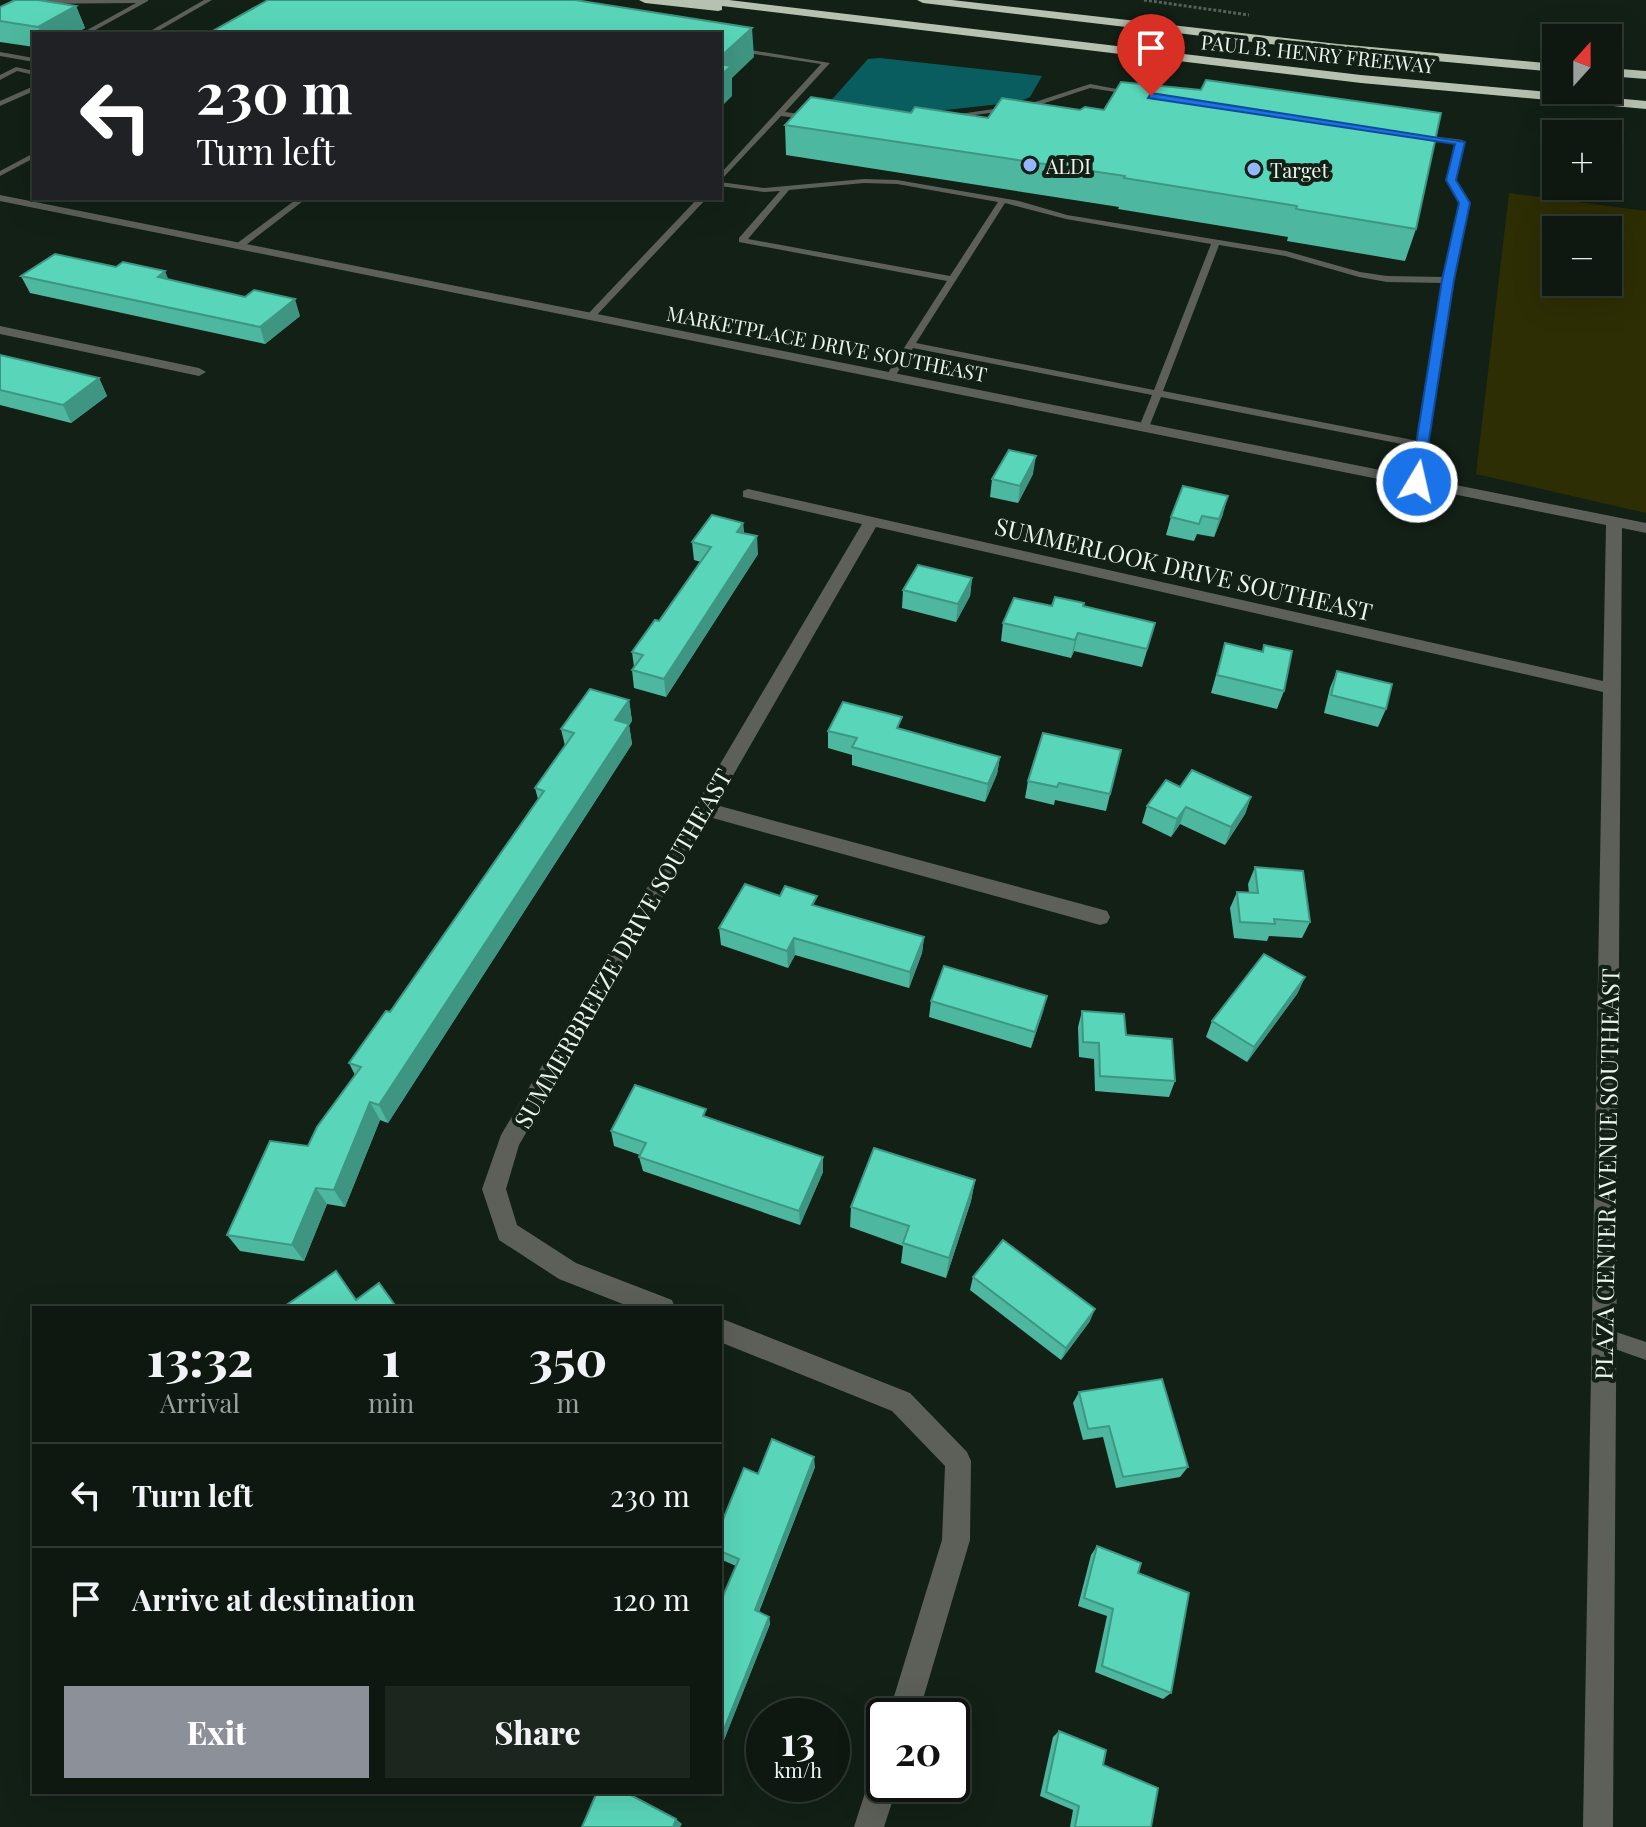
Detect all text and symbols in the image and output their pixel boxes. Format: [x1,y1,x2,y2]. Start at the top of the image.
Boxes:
pin [1117,14.0,1185,96]
north arrow [1542,24,1622,104]
map controls [1542,24,1622,296]
icon: arrive [1129,26,1173,70]
street label: PAUL B. HENRY FREEWAY [1200,27,1436,79]
text: 230 m [196,54,352,129]
icon: left [64,64,168,168]
button: + [1542,120,1622,200]
text: Turn left [196,126,335,174]
place label: ALDI [1045,152,1091,179]
marker: ALDI [1021,156,1039,174]
place label: Target [1270,156,1329,183]
marker: Target [1245,160,1263,178]
button: − [1542,216,1622,296]
street label: MARKETPLACE DRIVE SOUTHEAST [665,299,989,387]
position arrow [1375,440,1459,524]
street label: SUMMERLOOK DRIVE SOUTHEAST [992,509,1376,627]
street label: SUMMERBREEZE DRIVE SOUTHEAST [506,762,738,1133]
street label: PLAZA CENTER AVENUE SOUTHEAST [1586,968,1626,1380]
text: 13:32 [147,1325,253,1389]
text: 1 [382,1325,400,1389]
text: 350 [529,1325,607,1389]
text: Arrival [160,1385,240,1420]
text: min [368,1385,414,1420]
text: m [557,1385,580,1420]
icon: left [64,1473,108,1517]
text: Turn left [132,1475,253,1515]
text: 230 m [610,1475,690,1515]
icon: arrive [64,1577,108,1621]
text: Arrive at destination [132,1579,415,1619]
text: 120 m [612,1579,690,1619]
button: Exit [64,1686,369,1778]
button: Share [385,1686,690,1778]
speed limit sign: 20 [866,1698,970,1802]
text: 13 [781,1713,815,1766]
text: km/h [774,1756,822,1783]

